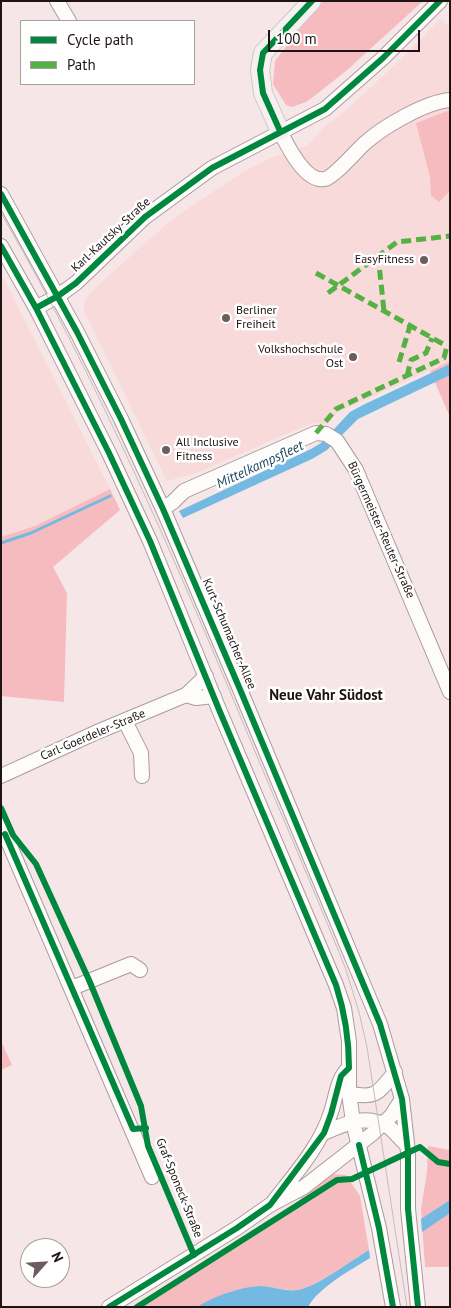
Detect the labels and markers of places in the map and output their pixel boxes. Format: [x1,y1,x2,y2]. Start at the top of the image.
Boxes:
place label: EasyFitness [355,253,414,267]
marker: EasyFitness [418,254,430,266]
place label: Berliner Freiheit [236,304,277,332]
marker: Berliner Freiheit [220,312,232,324]
place label: Volkshochschule Ost [258,343,343,371]
marker: Volkshochschule Ost [347,351,359,363]
place label: All Inclusive Fitness [176,436,239,464]
marker: All Inclusive Fitness [160,444,172,456]

